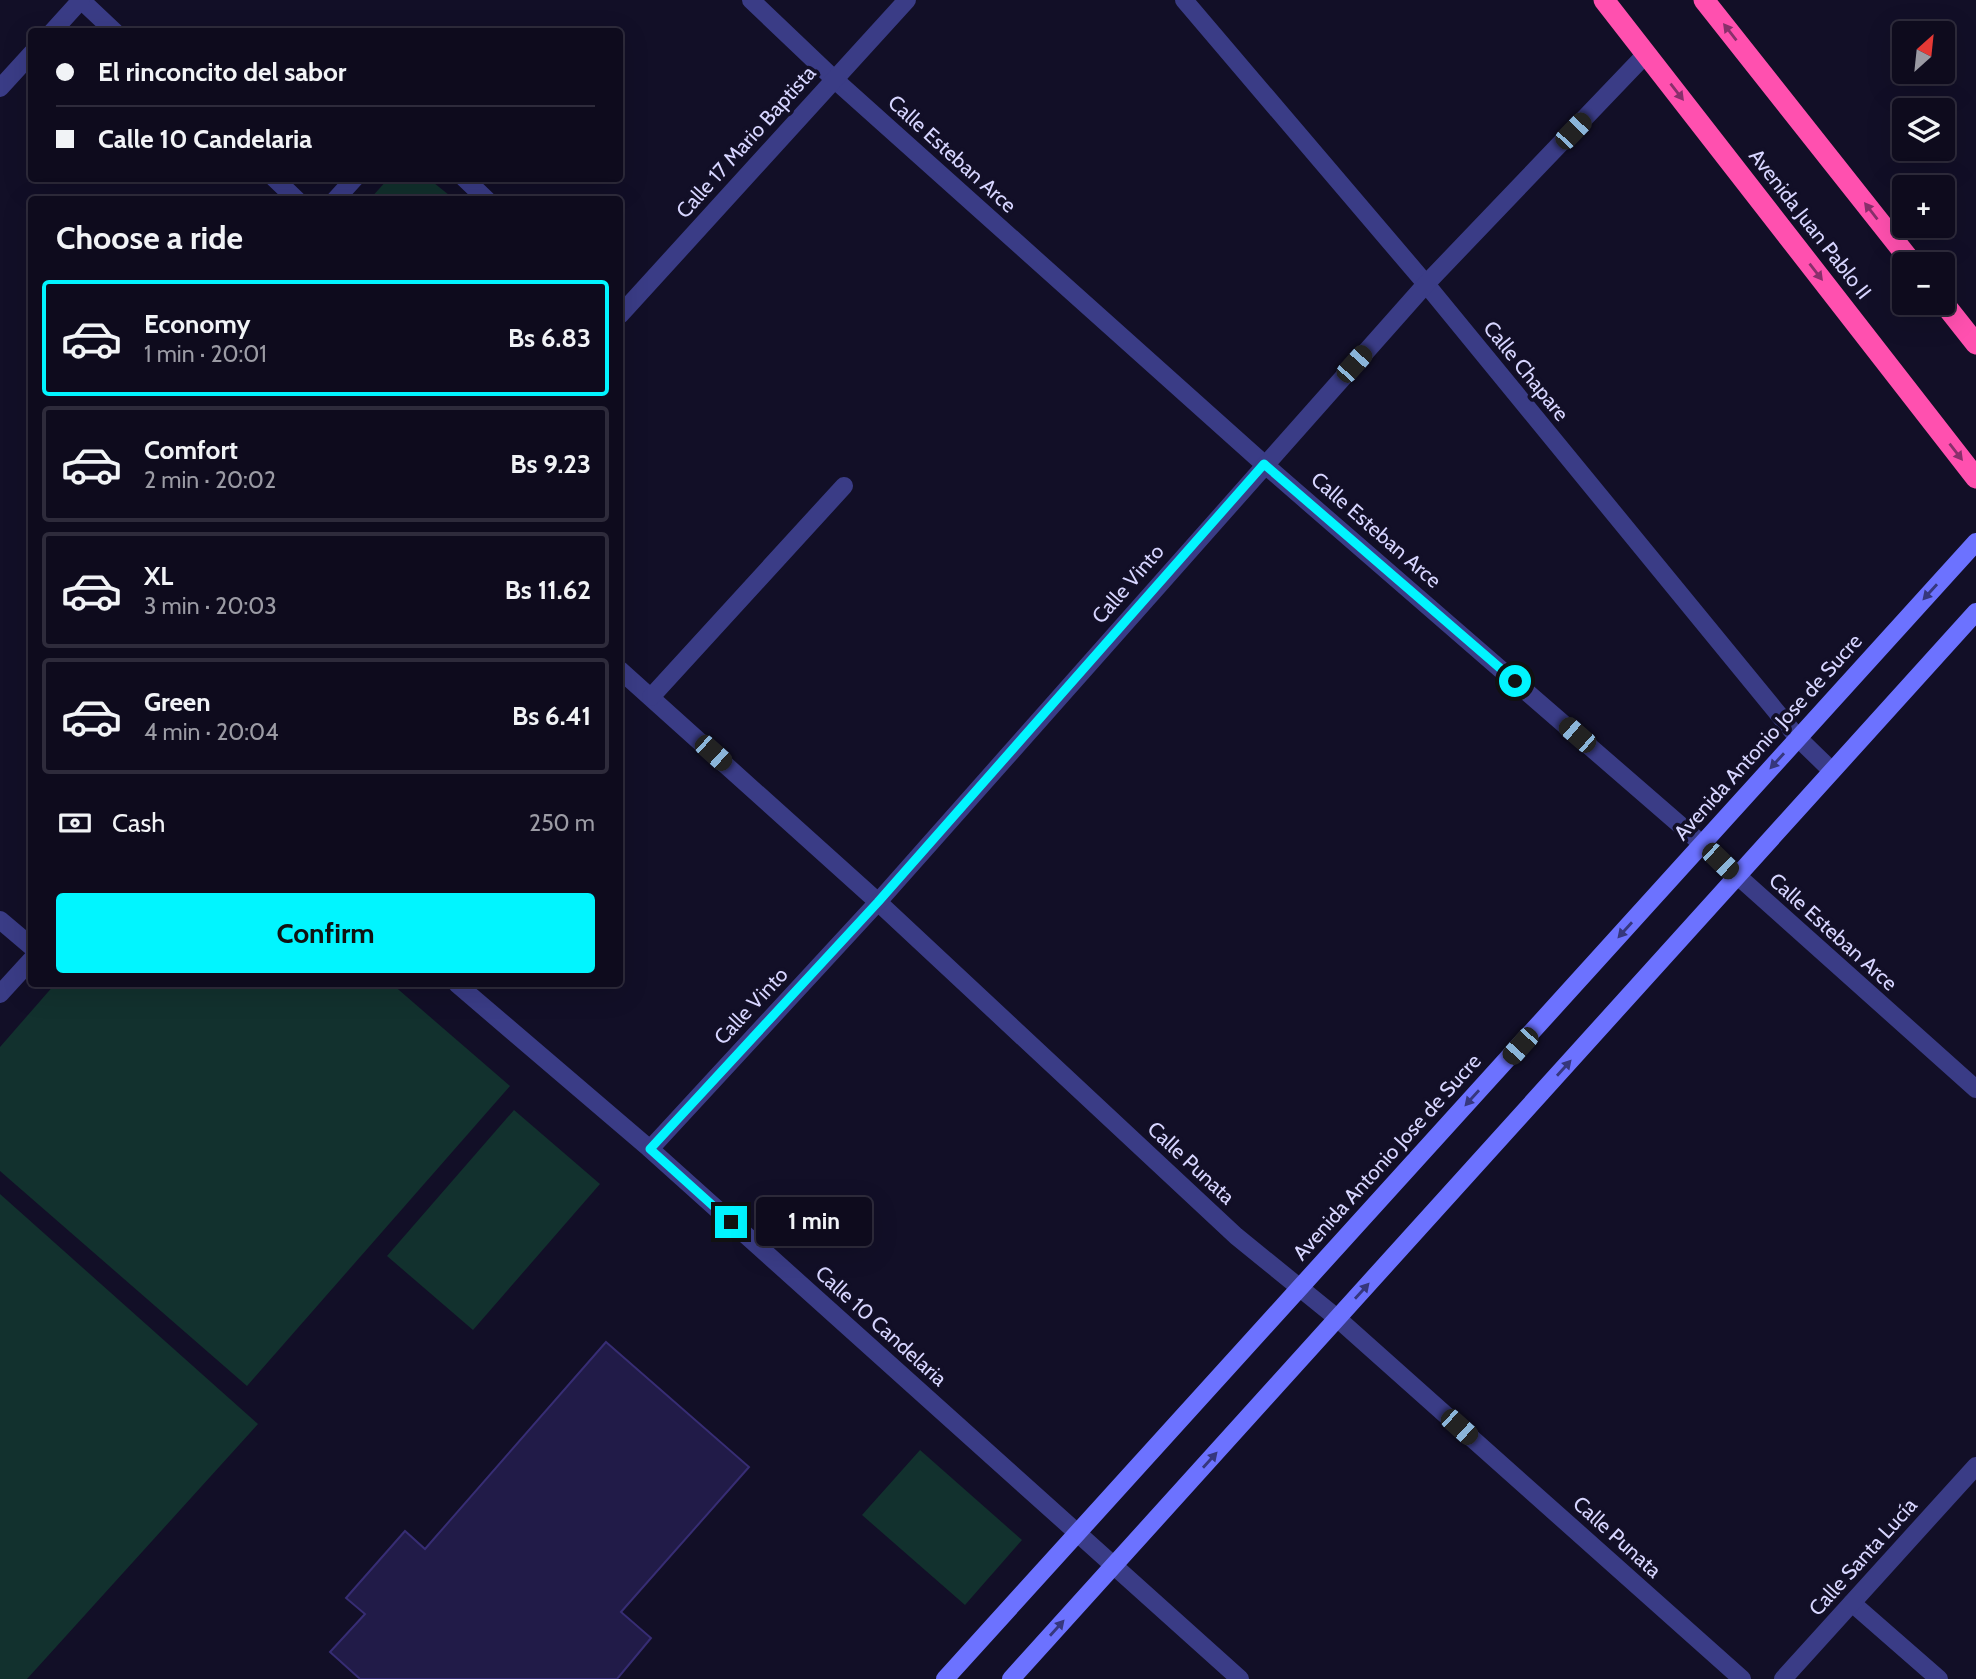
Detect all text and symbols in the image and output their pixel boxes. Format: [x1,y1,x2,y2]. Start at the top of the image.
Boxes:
north arrow [1892,21,1955,84]
map controls [1892,21,1955,315]
one-way arrow [1722,24,1737,42]
text: El rinconcito del sabor [98,56,346,88]
street label: Calle 17 Mario Baptista [671,60,821,223]
one-way arrow [1669,83,1684,101]
street label: Calle Esteban Arce [883,90,1022,218]
button: layers [1892,98,1955,161]
car [1551,109,1596,153]
text: Calle 10 Candelaria [98,123,312,155]
street label: Avenida Juan Pablo II [1744,144,1877,304]
button: + [1892,175,1955,238]
one-way arrow [1863,202,1878,220]
text: Choose a ride [56,218,243,257]
button: − [1892,252,1955,315]
one-way arrow [1809,263,1823,281]
icon: car [60,307,123,370]
text: Economy [144,308,250,340]
street label: Calle Chapare [1478,316,1575,426]
text: Bs 6.83 [508,322,591,354]
text: 1 min · 20:01 [144,340,267,368]
car [1333,341,1376,387]
icon: car [60,433,123,496]
text: Comfort [144,434,238,466]
one-way arrow [1948,442,1963,460]
text: Bs 9.23 [510,448,591,480]
text: 2 min · 20:02 [144,466,276,494]
street label: Calle Esteban Arce [1306,466,1447,593]
street label: Calle Vinto [1086,539,1169,628]
icon: car [60,559,123,622]
text: XL [144,560,173,592]
text: Bs 11.62 [505,574,591,606]
one-way arrow [1923,584,1938,601]
text: 3 min · 20:03 [144,592,277,620]
street label: Avenida Antonio Jose de Sucre [1668,628,1867,845]
route start [1499,665,1531,697]
icon: car [60,685,123,748]
text: Green [144,686,211,718]
text: Bs 6.41 [512,700,591,732]
car [1555,713,1600,757]
text: 4 min · 20:04 [144,718,278,746]
car [691,731,736,775]
one-way arrow [1770,752,1786,769]
icon: cash [56,804,94,842]
text: Cash [112,807,165,839]
text: 250 m [529,809,595,837]
car [1698,839,1743,883]
street label: Calle Esteban Arce [1764,868,1903,996]
button: Confirm [56,893,595,973]
one-way arrow [1617,921,1633,939]
street label: Calle Vinto [709,962,793,1050]
car [1499,1023,1542,1069]
street label: Avenida Antonio Jose de Sucre [1287,1048,1486,1265]
one-way arrow [1556,1059,1572,1077]
one-way arrow [1464,1089,1480,1107]
street label: Calle Punata [1143,1116,1240,1209]
callout: 1 min [756,1198,871,1246]
route end [715,1206,747,1238]
text: 1 min [788,1207,840,1235]
street label: Calle 10 Candelaria [811,1260,952,1391]
one-way arrow [1354,1282,1370,1300]
car [1437,1405,1482,1449]
one-way arrow [1201,1451,1217,1468]
street label: Calle Punata [1568,1491,1667,1583]
street label: Calle Santa Lucía [1803,1493,1922,1621]
one-way arrow [1049,1619,1065,1637]

